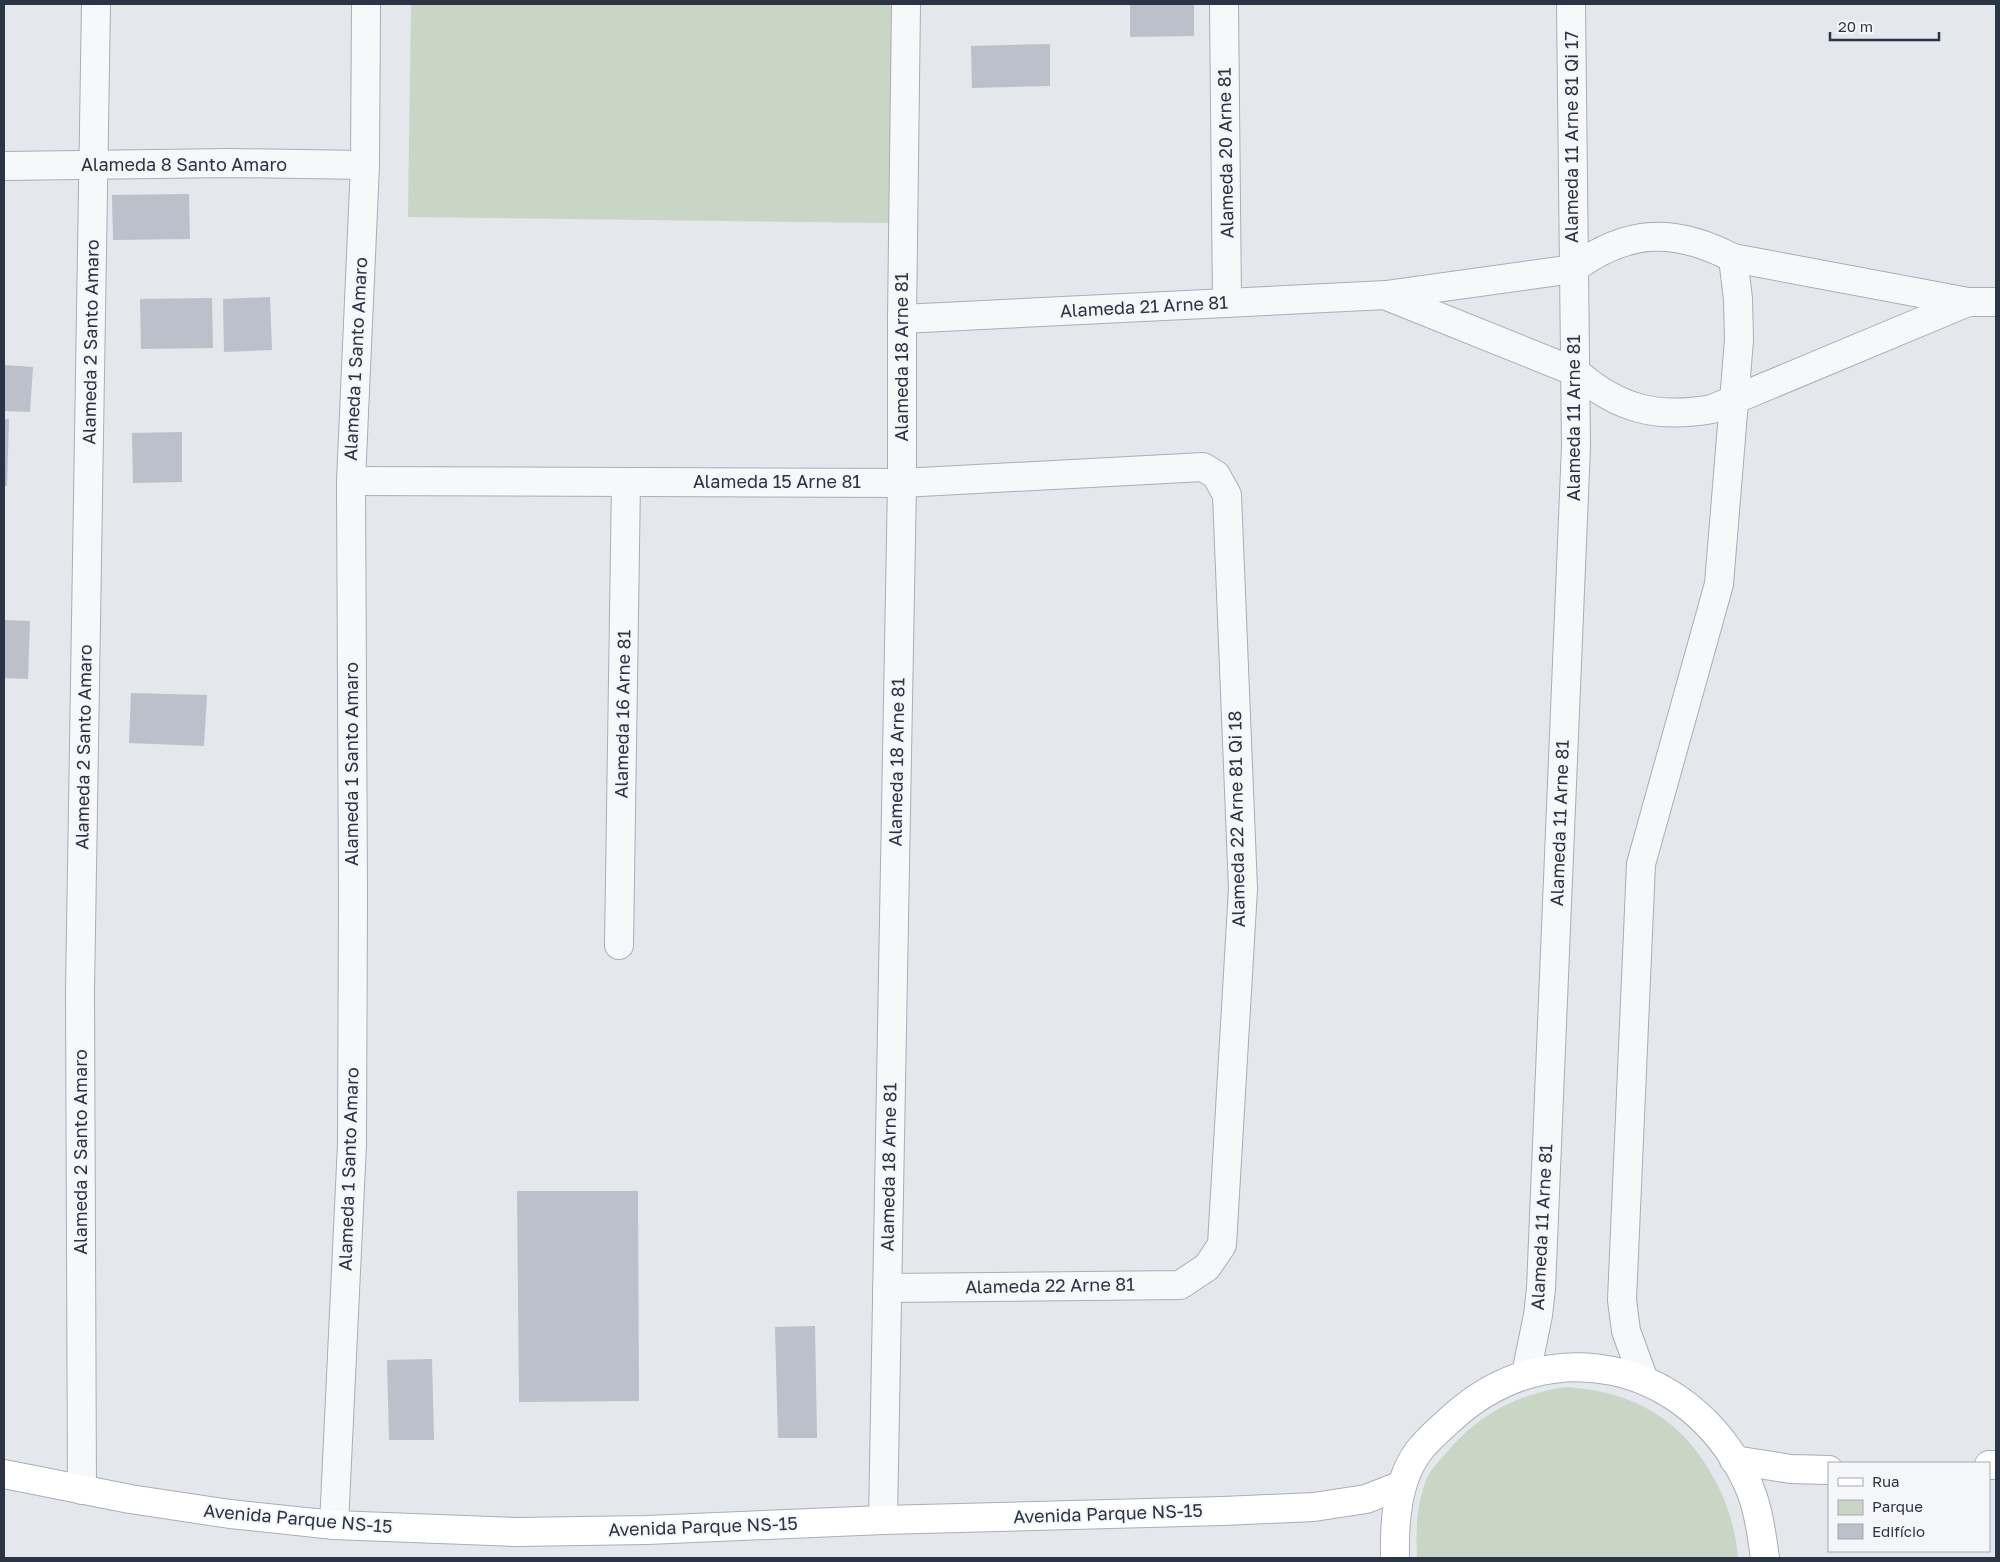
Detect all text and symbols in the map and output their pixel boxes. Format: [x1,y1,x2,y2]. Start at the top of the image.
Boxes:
scale bar [1830,10,1939,42]
text: 20 m [1838,17,1873,35]
street label: Alameda 11 Arne 81 Qi 17 [1560,31,1582,243]
street label: Alameda 20 Arne 81 [1213,67,1237,239]
street label: Alameda 8 Santo Amaro [81,153,287,175]
street label: Alameda 2 Santo Amaro [77,239,103,445]
street label: Alameda 1 Santo Amaro [339,257,371,461]
street label: Alameda 18 Arne 81 [890,272,912,441]
street label: Alameda 21 Arne 81 [1059,291,1229,321]
street label: Alameda 11 Arne 81 [1562,334,1584,501]
street label: Alameda 15 Arne 81 [693,470,861,492]
street label: Alameda 16 Arne 81 [610,629,634,798]
street label: Alameda 2 Santo Amaro [70,644,96,850]
street label: Alameda 1 Santo Amaro [340,662,362,866]
street label: Alameda 18 Arne 81 [884,677,908,847]
street label: Alameda 22 Arne 81 Qi 18 [1223,710,1249,928]
street label: Alameda 11 Arne 81 [1545,739,1573,907]
street label: Alameda 2 Santo Amaro [69,1049,91,1255]
street label: Alameda 1 Santo Amaro [333,1067,363,1271]
street label: Alameda 18 Arne 81 [876,1082,900,1252]
street label: Alameda 11 Arne 81 [1526,1143,1556,1311]
street label: Alameda 22 Arne 81 [965,1273,1135,1297]
legend [1828,1462,1990,1552]
text: Rua [1872,1472,1899,1490]
text: Parque [1872,1497,1923,1515]
street label: Avenida Parque NS-15 [203,1499,393,1537]
street label: Avenida Parque NS-15 [1013,1499,1203,1527]
street label: Avenida Parque NS-15 [608,1512,798,1540]
text: Edifício [1872,1522,1925,1540]

